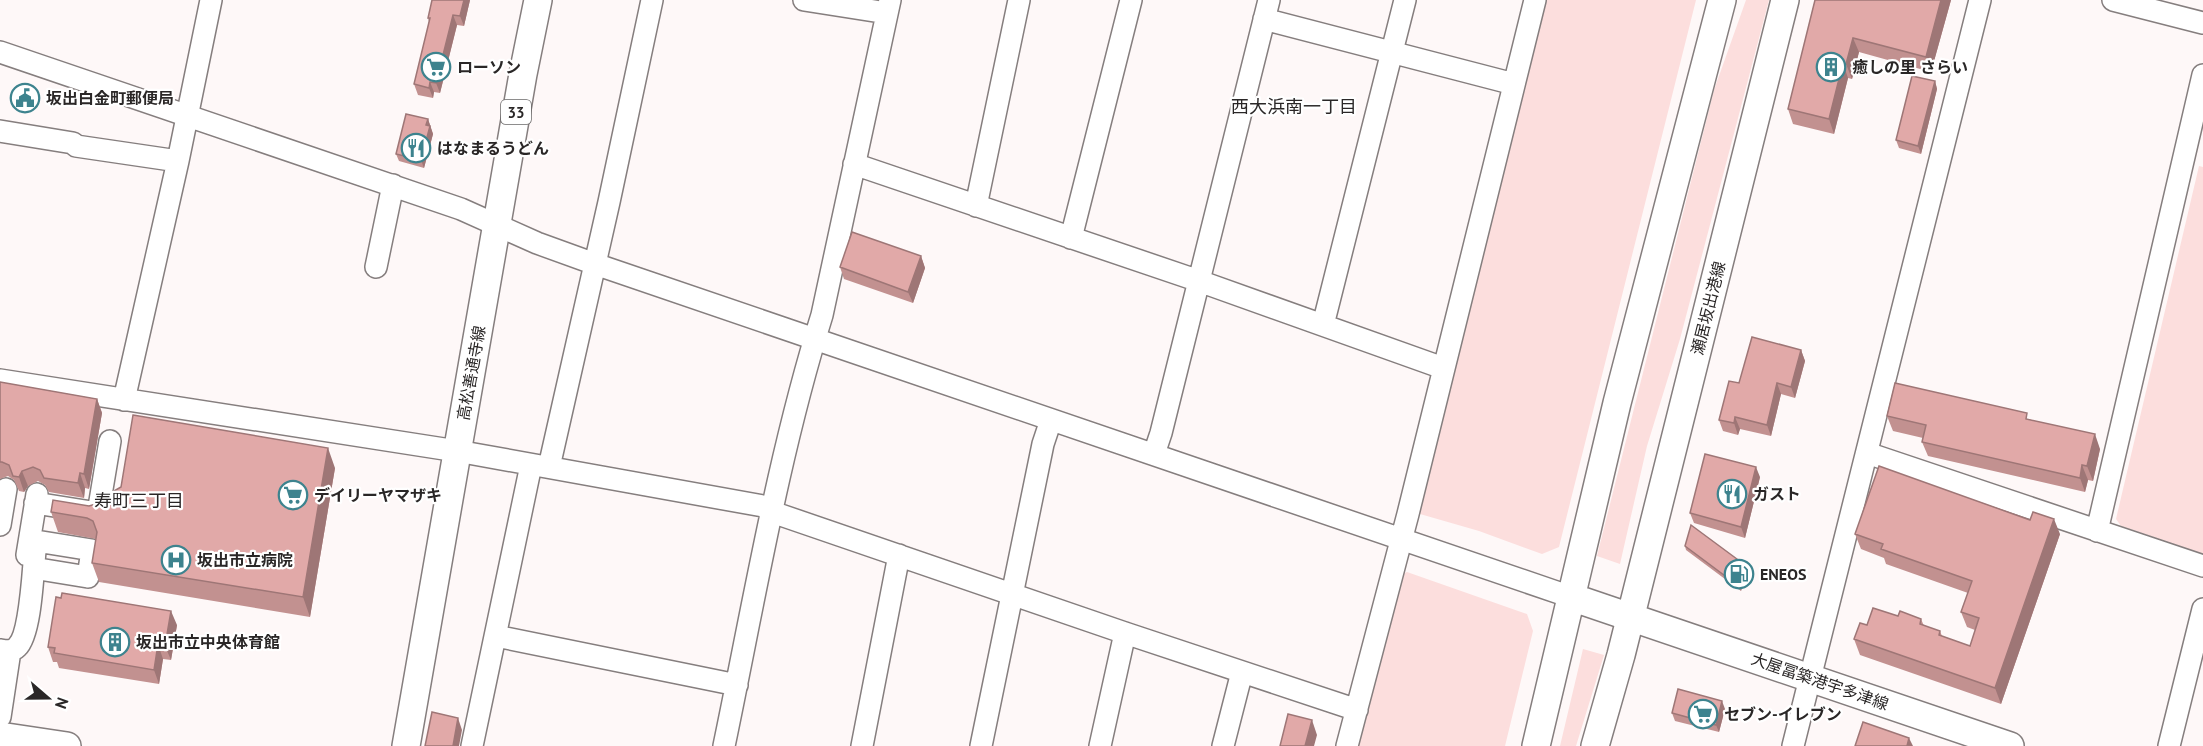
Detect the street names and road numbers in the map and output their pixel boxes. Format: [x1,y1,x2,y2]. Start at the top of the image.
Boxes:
road number: 33 [501,100,531,124]
street label: 瀬居坂出港線 [1687,259,1729,357]
street label: 高松善通寺線 [453,324,489,422]
street label: 大屋冨築港宇多津線 [1749,648,1891,714]

